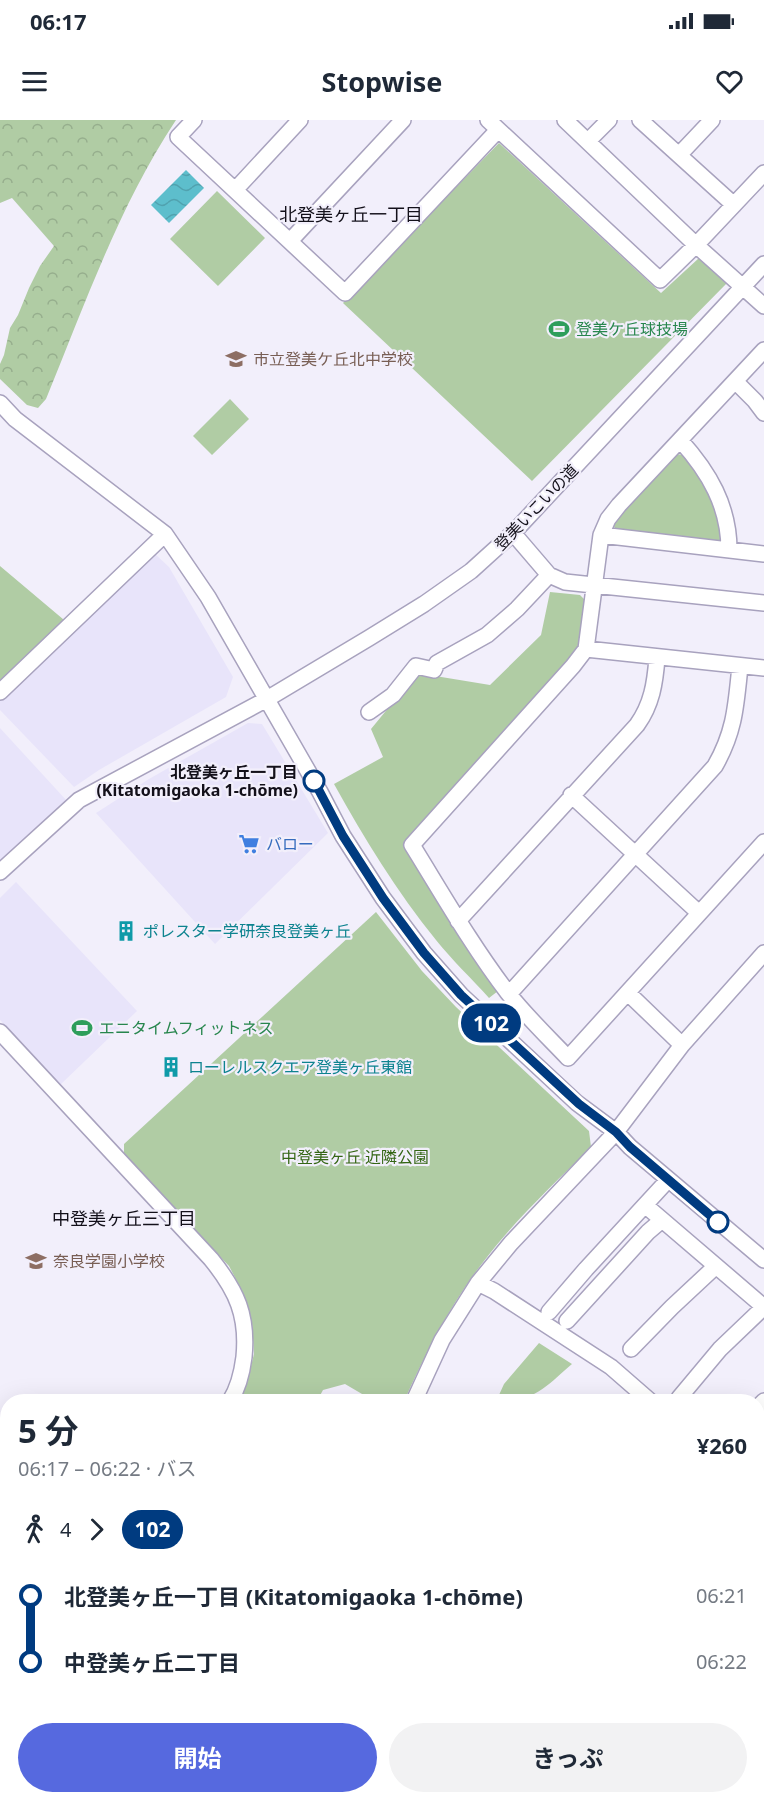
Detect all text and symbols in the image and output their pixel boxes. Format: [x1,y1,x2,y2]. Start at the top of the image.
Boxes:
text: 06:17 [30,6,87,36]
text: Stopwise [322,63,442,100]
icon: menu [18,65,51,98]
icon: heart [713,65,746,98]
district label: 北登美ヶ丘一丁目 [279,202,423,226]
sports icon: 登美ケ丘球技場 [547,317,571,341]
place label: 登美ケ丘球技場 [576,318,688,340]
school or university icon: 市立登美ケ丘北中学校 [224,347,248,371]
place label: 市立登美ケ丘北中学校 [253,348,413,370]
street label: 登美いこいの道 [489,459,583,555]
place label: 北登美ヶ丘一丁目 (Kitatomigaoka 1-chōme) [96,761,298,801]
marker: 北登美ヶ丘一丁目 (Kitatomigaoka 1-chōme) [303,770,325,792]
supermarket icon: バロー [237,832,261,856]
place label: バロー [266,833,314,855]
building icon: ポレスター学研奈良登美ヶ丘 [114,919,138,943]
place label: ポレスター学研奈良登美ヶ丘 [143,920,351,942]
line badge: 102 [456,1004,526,1042]
text: 102 [473,1009,509,1037]
sports icon: エニタイムフィットネス [70,1016,94,1040]
place label: エニタイムフィットネス [99,1017,273,1039]
building icon: ローレルスクエア登美ヶ丘東館 [159,1055,183,1079]
place label: ローレルスクエア登美ヶ丘東館 [188,1056,412,1078]
park label: 中登美ヶ丘 近隣公園 [281,1146,429,1168]
district label: 中登美ヶ丘三丁目 [52,1206,196,1230]
unlabelled marker [707,1211,729,1233]
school or university icon: 奈良学園小学校 [24,1249,48,1273]
place label: 奈良学園小学校 [53,1250,165,1272]
text: 5 分 [18,1408,78,1453]
text: ¥260 [697,1430,747,1460]
text: 06:17 – 06:22 · バス [18,1455,196,1482]
icon: walk [18,1513,51,1546]
icon: forward [80,1513,113,1546]
text: 102 [134,1515,171,1543]
text: 4 [60,1516,71,1543]
text: 北登美ヶ丘一丁目 (Kitatomigaoka 1-chōme) [64,1581,523,1611]
text: 06:21 [696,1582,747,1609]
text: 中登美ヶ丘二丁目 [64,1647,240,1677]
text: 06:22 [696,1648,747,1675]
button: 開始 [18,1723,377,1792]
button: きっぷ [389,1723,747,1792]

